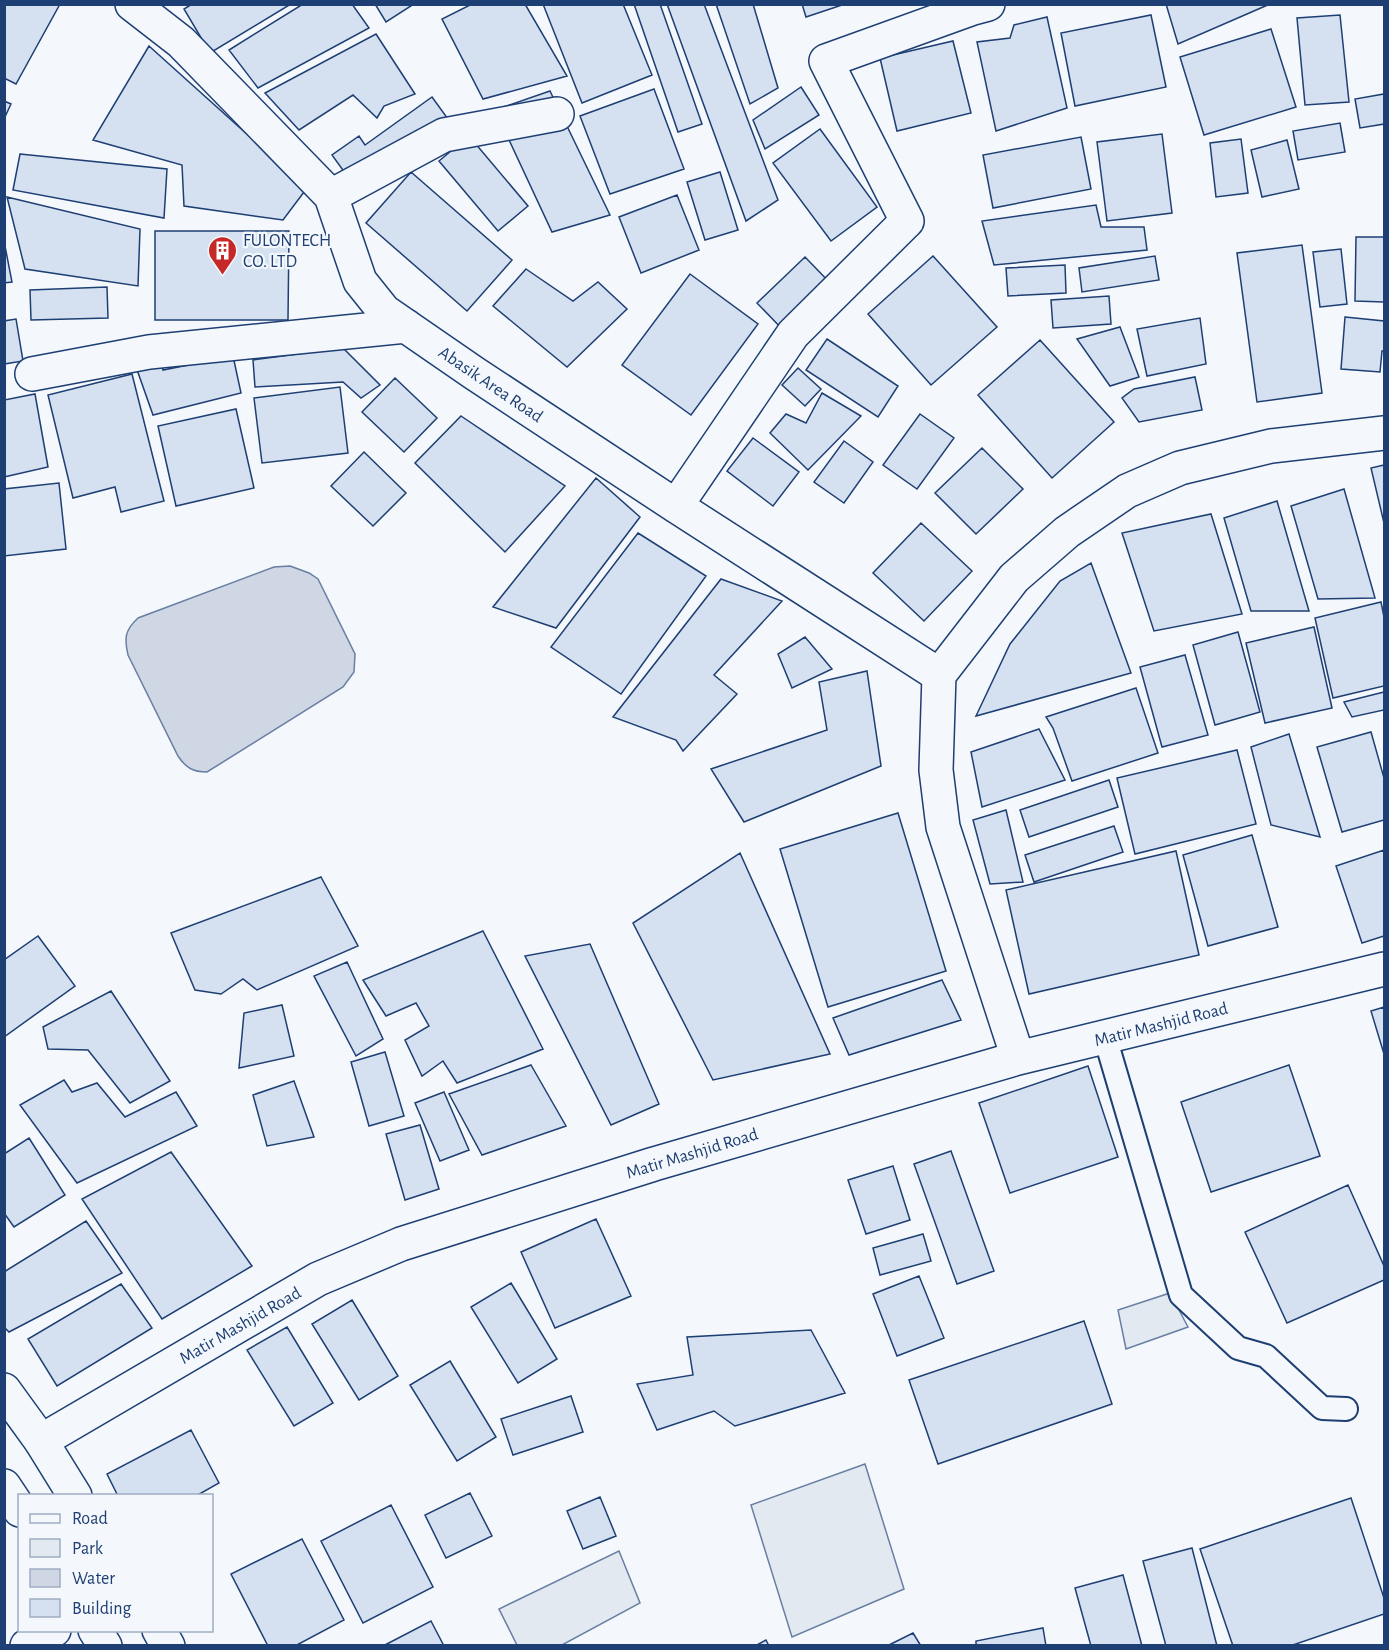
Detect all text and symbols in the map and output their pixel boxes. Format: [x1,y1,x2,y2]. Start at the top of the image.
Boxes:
place label: FULONTECH CO. LTD [243,232,331,271]
building icon: FULONTECH CO. LTD [206,234,238,276]
street label: Abasik Area Road [435,343,546,426]
street label: Matir Mashjid Road [1093,1000,1230,1050]
street label: Matir Mashjid Road [624,1125,760,1183]
street label: Matir Mashjid Road [177,1284,304,1368]
legend [18,1494,213,1632]
text: Road [72,1510,108,1528]
text: Park [72,1540,104,1558]
text: Water [72,1570,115,1588]
text: Building [72,1600,132,1618]

